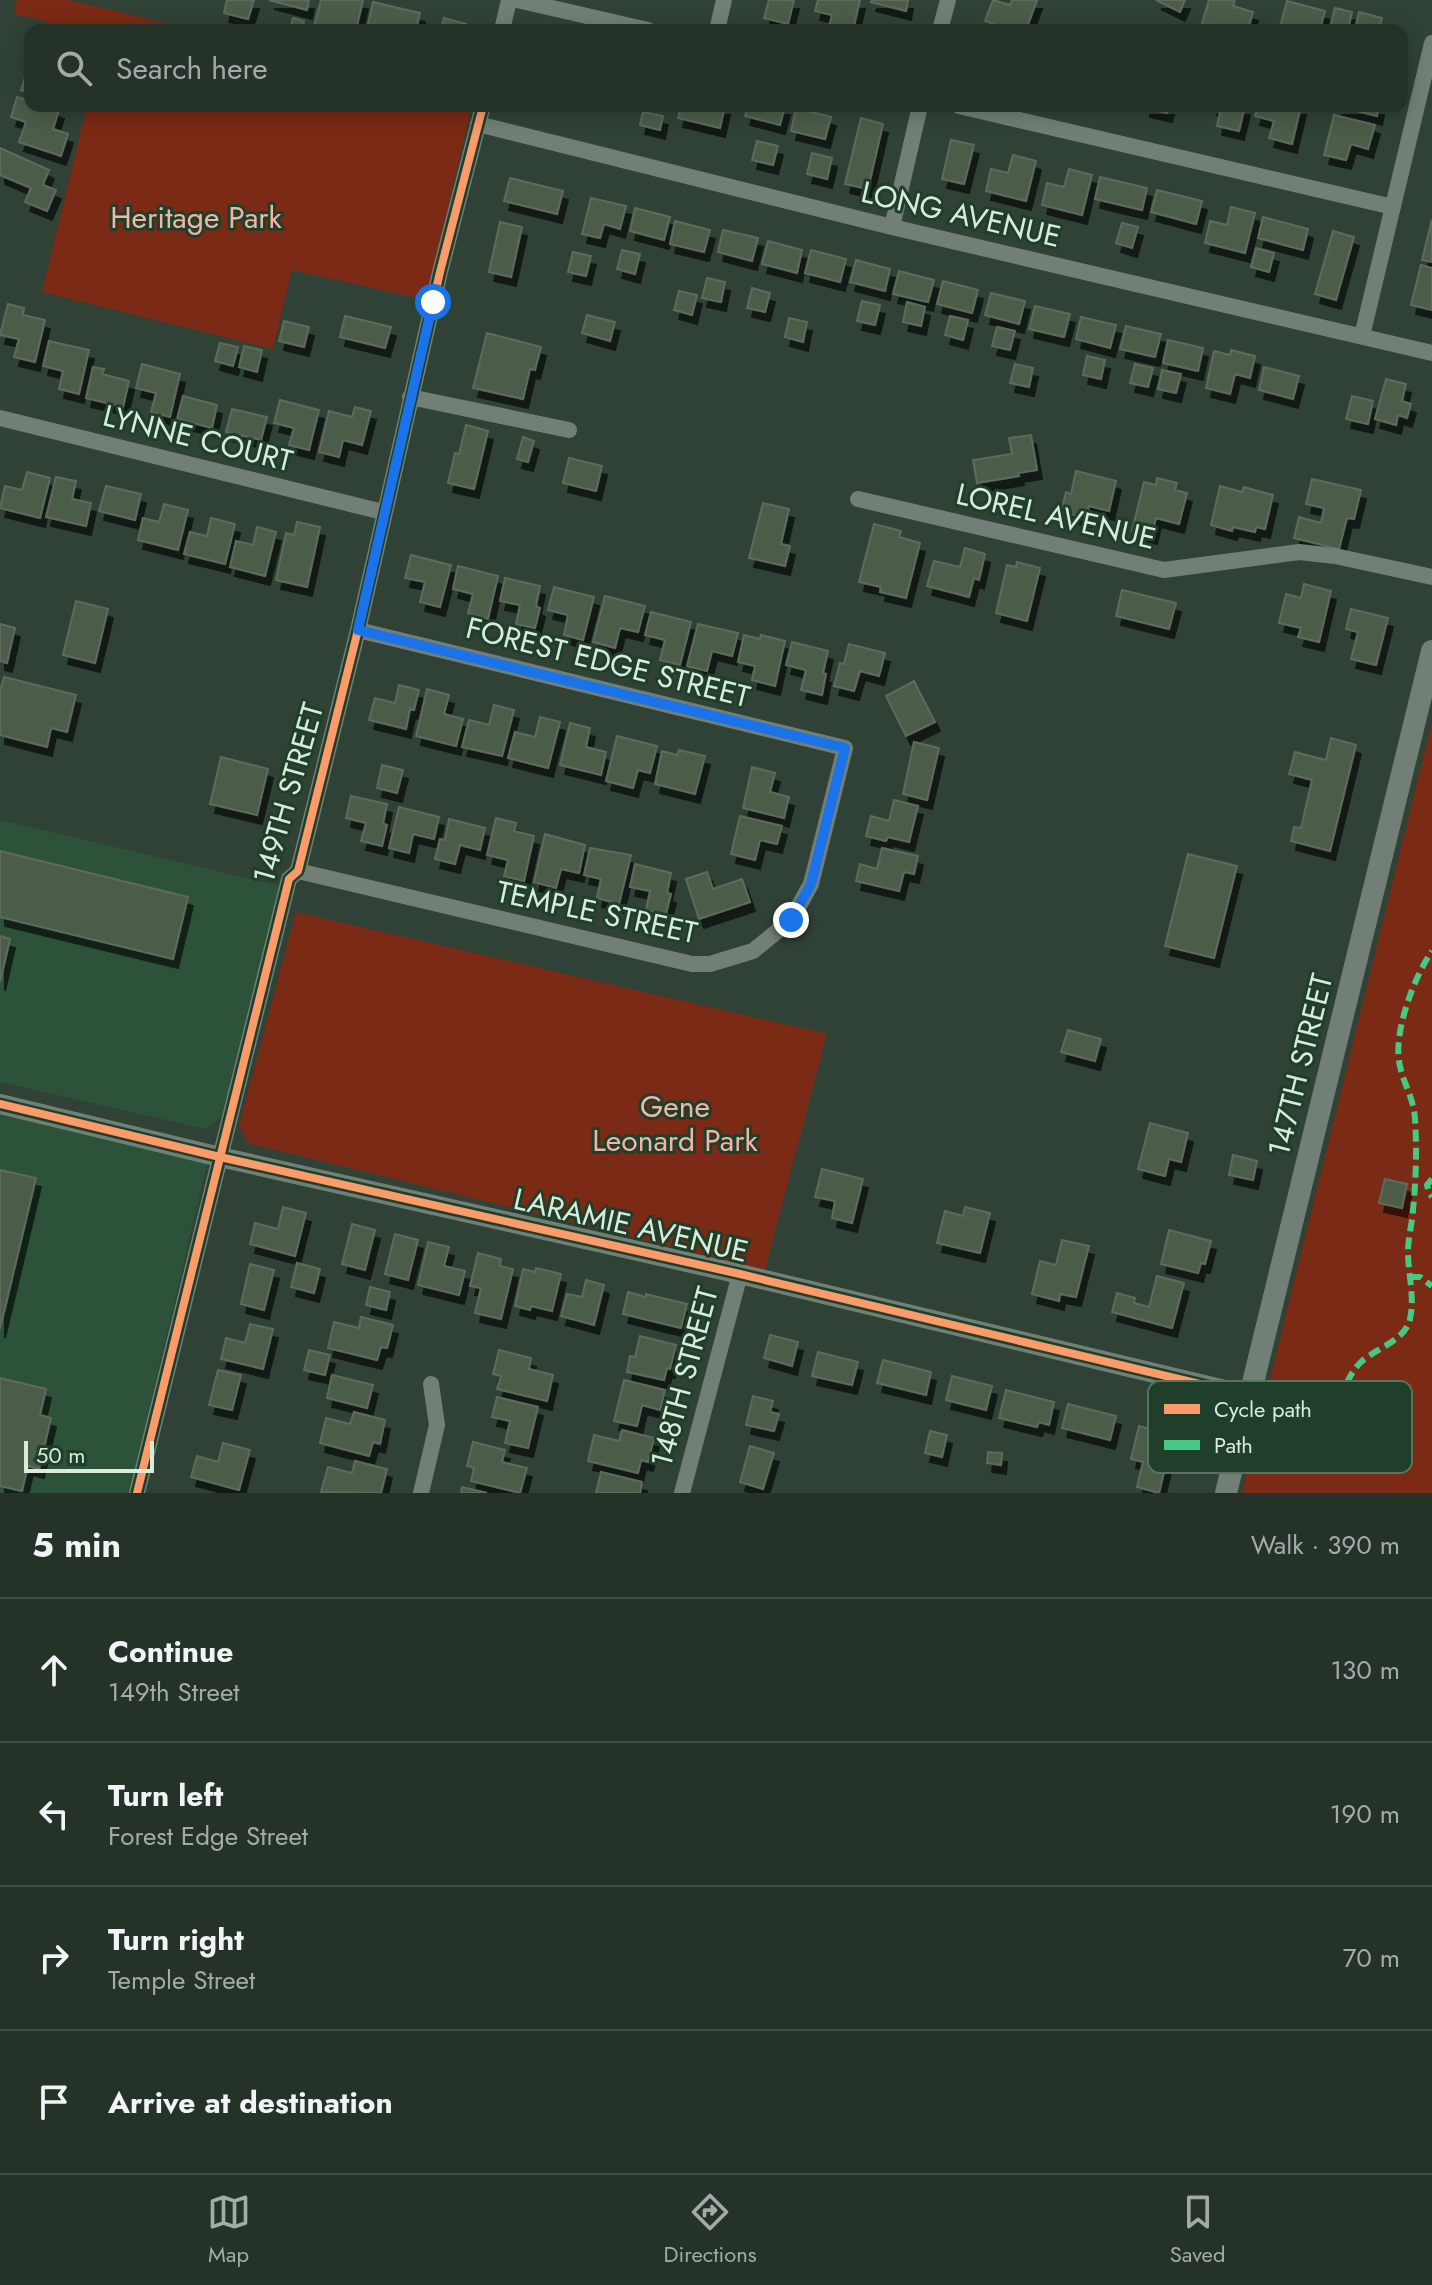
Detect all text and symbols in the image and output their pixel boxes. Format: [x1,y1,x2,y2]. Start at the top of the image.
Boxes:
search box [24,24,1408,112]
icon: search [52,46,96,90]
text: Search here [116,47,268,90]
street label: LONG AVENUE [857,170,1065,258]
park label: Heritage Park [110,196,283,239]
route start [415,284,451,320]
street label: LYNNE COURT [99,394,297,482]
street label: LOREL AVENUE [952,472,1160,560]
street label: FOREST EDGE STREET [462,606,755,718]
street label: 149TH STREET [242,698,334,888]
street label: TEMPLE STREET [493,870,701,954]
route end [773,902,809,938]
street label: 147TH STREET [1257,969,1343,1161]
park label: Gene Leonard Park [592,1085,758,1162]
street label: LARAMIE AVENUE [509,1177,753,1273]
street label: 148TH STREET [639,1282,729,1472]
legend [1148,1381,1412,1473]
text: Cycle path [1214,1393,1312,1425]
text: Path [1214,1429,1253,1461]
scale bar [24,1437,154,1473]
text: 50 m [36,1439,85,1471]
text: 5 min [32,1521,121,1570]
text: Walk · 390 m [1251,1526,1400,1564]
text: Continue [108,1630,234,1673]
icon: ahead [32,1648,76,1692]
text: 130 m [1330,1651,1400,1689]
text: 149th Street [108,1673,240,1711]
text: Turn left [108,1774,223,1817]
icon: left [32,1792,76,1836]
text: 190 m [1330,1795,1400,1833]
text: Forest Edge Street [108,1817,308,1855]
text: Turn right [108,1918,244,1961]
icon: right [32,1936,76,1980]
text: 70 m [1343,1939,1400,1977]
text: Temple Street [108,1961,255,1999]
icon: arrive [32,2080,76,2124]
text: Arrive at destination [108,2081,393,2124]
tab: Map [207,2190,251,2270]
tab: Directions [664,2190,757,2270]
tab: Saved [1170,2190,1225,2270]

